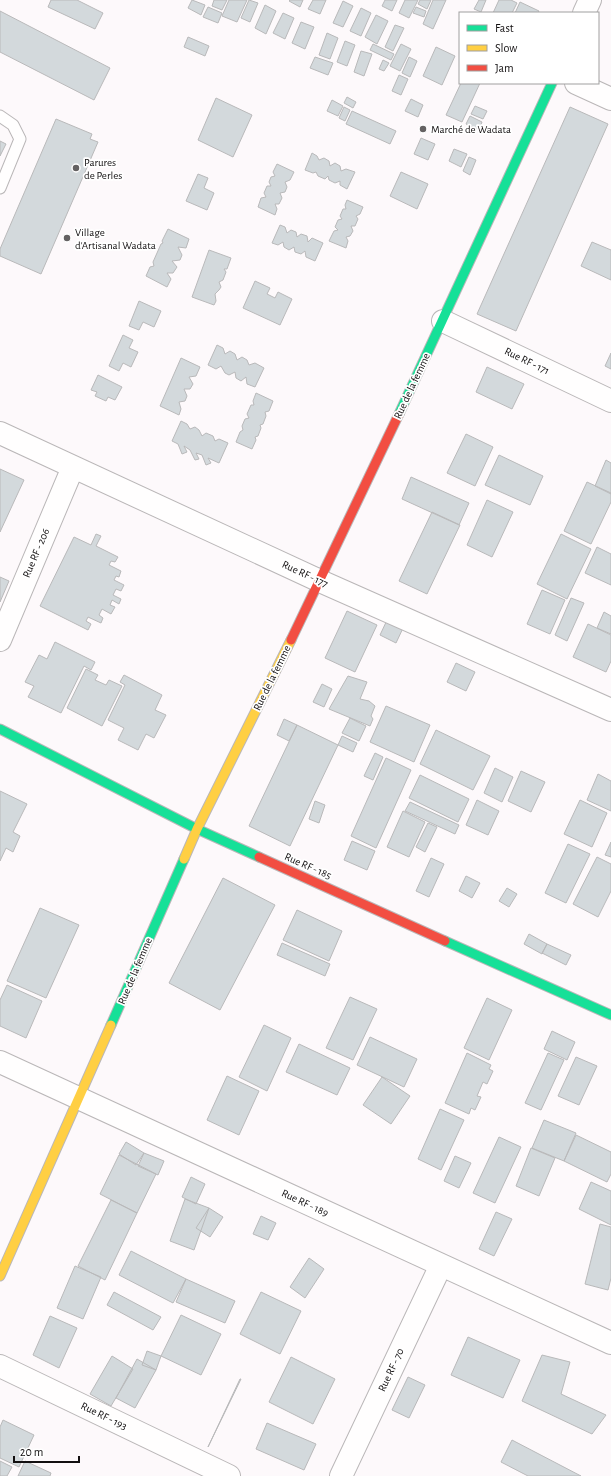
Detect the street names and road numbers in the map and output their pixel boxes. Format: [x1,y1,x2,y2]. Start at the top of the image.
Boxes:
street label: Rue RF - 171 [503,345,551,377]
street label: Rue de la femme [392,351,432,421]
street label: Rue RF - 206 [21,527,51,579]
street label: Rue RF - 177 [280,559,330,590]
street label: Rue de la femme [251,644,293,712]
street label: Rue RF - 185 [283,851,333,881]
street label: Rue de la femme [116,936,154,1006]
street label: Rue RF - 189 [280,1187,330,1219]
street label: Rue RF - 70 [376,1346,406,1393]
street label: Rue RF - 193 [79,1400,129,1432]

